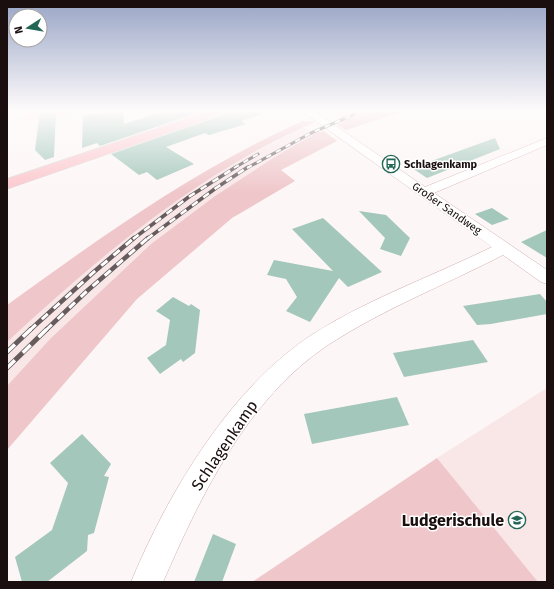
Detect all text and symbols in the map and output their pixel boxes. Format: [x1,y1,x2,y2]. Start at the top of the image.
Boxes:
north arrow [8,8,48,48]
text: N [12,25,26,35]
bus stop icon: Schlagenkamp [381,154,401,174]
place label: Schlagenkamp [404,158,478,171]
street label: Großer Sandweg [410,180,484,237]
street label: Schlagenkamp [187,396,262,494]
school or university icon: Ludgerischule [507,510,527,530]
place label: Ludgerischule [402,511,504,530]

